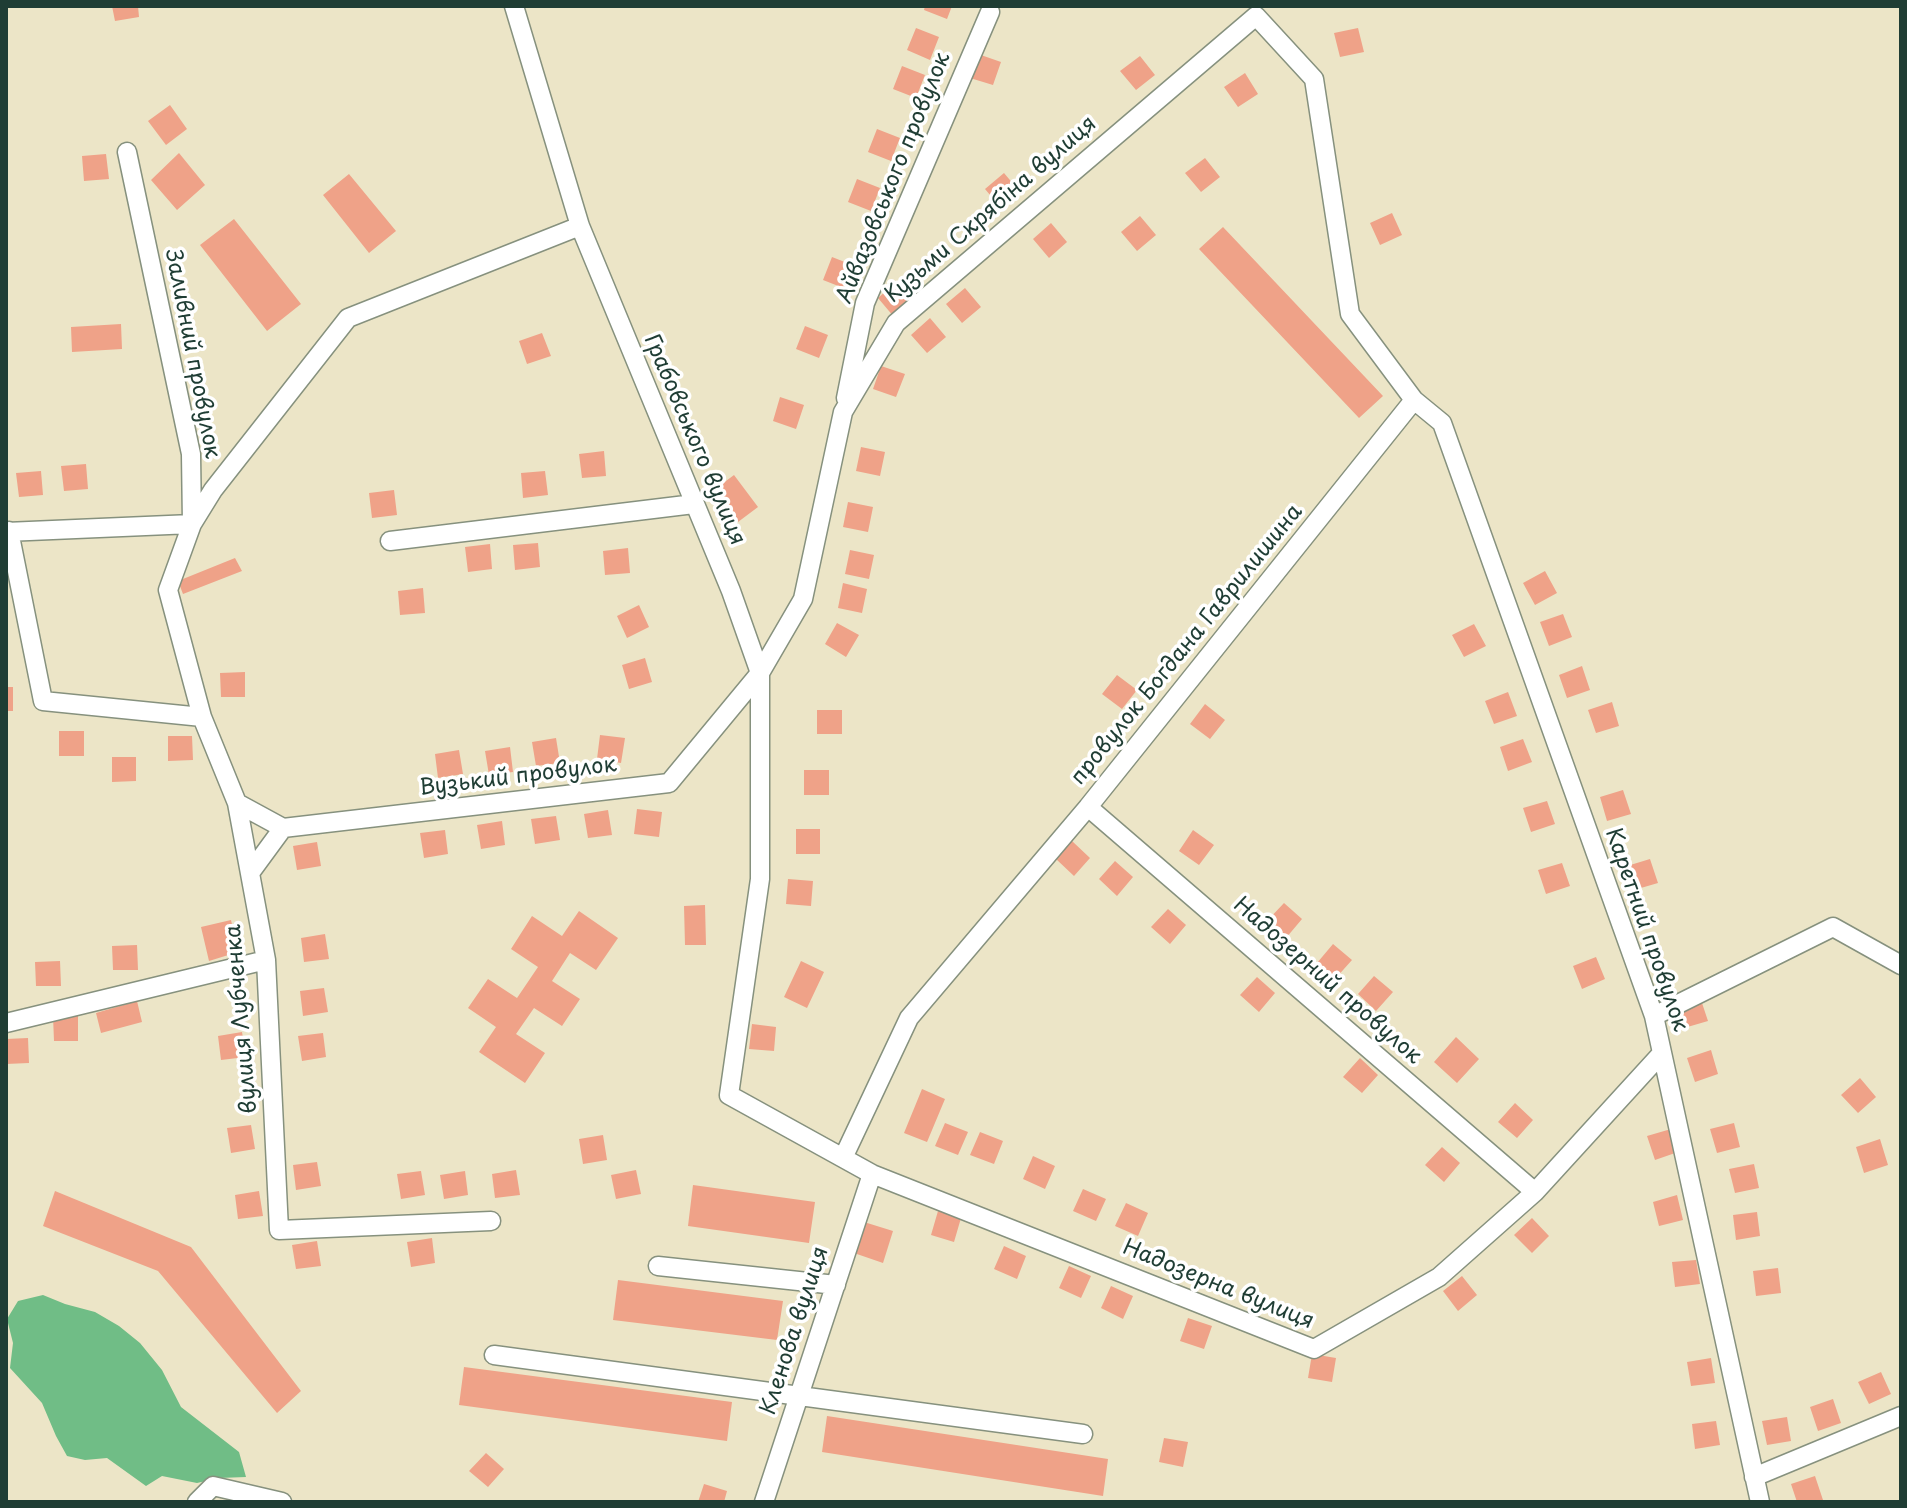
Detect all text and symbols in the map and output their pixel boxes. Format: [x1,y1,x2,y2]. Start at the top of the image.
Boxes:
street label: Айвазовського провулок [831,49,957,307]
street label: Кузьми Скрябіна вулиця [880,111,1102,309]
street label: Заливний провулок [159,247,225,461]
street label: Грабовського вулиця [638,331,750,549]
street label: провулок Богдана Гаврилишина [1066,499,1308,791]
street label: Вузький провулок [418,752,618,802]
street label: Каретний провулок [1599,825,1693,1035]
street label: Надозерний провулок [1228,892,1426,1070]
street label: вулиця Лубченка [221,923,263,1115]
street label: Надозерна вулиця [1119,1235,1317,1335]
street label: Кленова вулиця [755,1244,835,1418]

